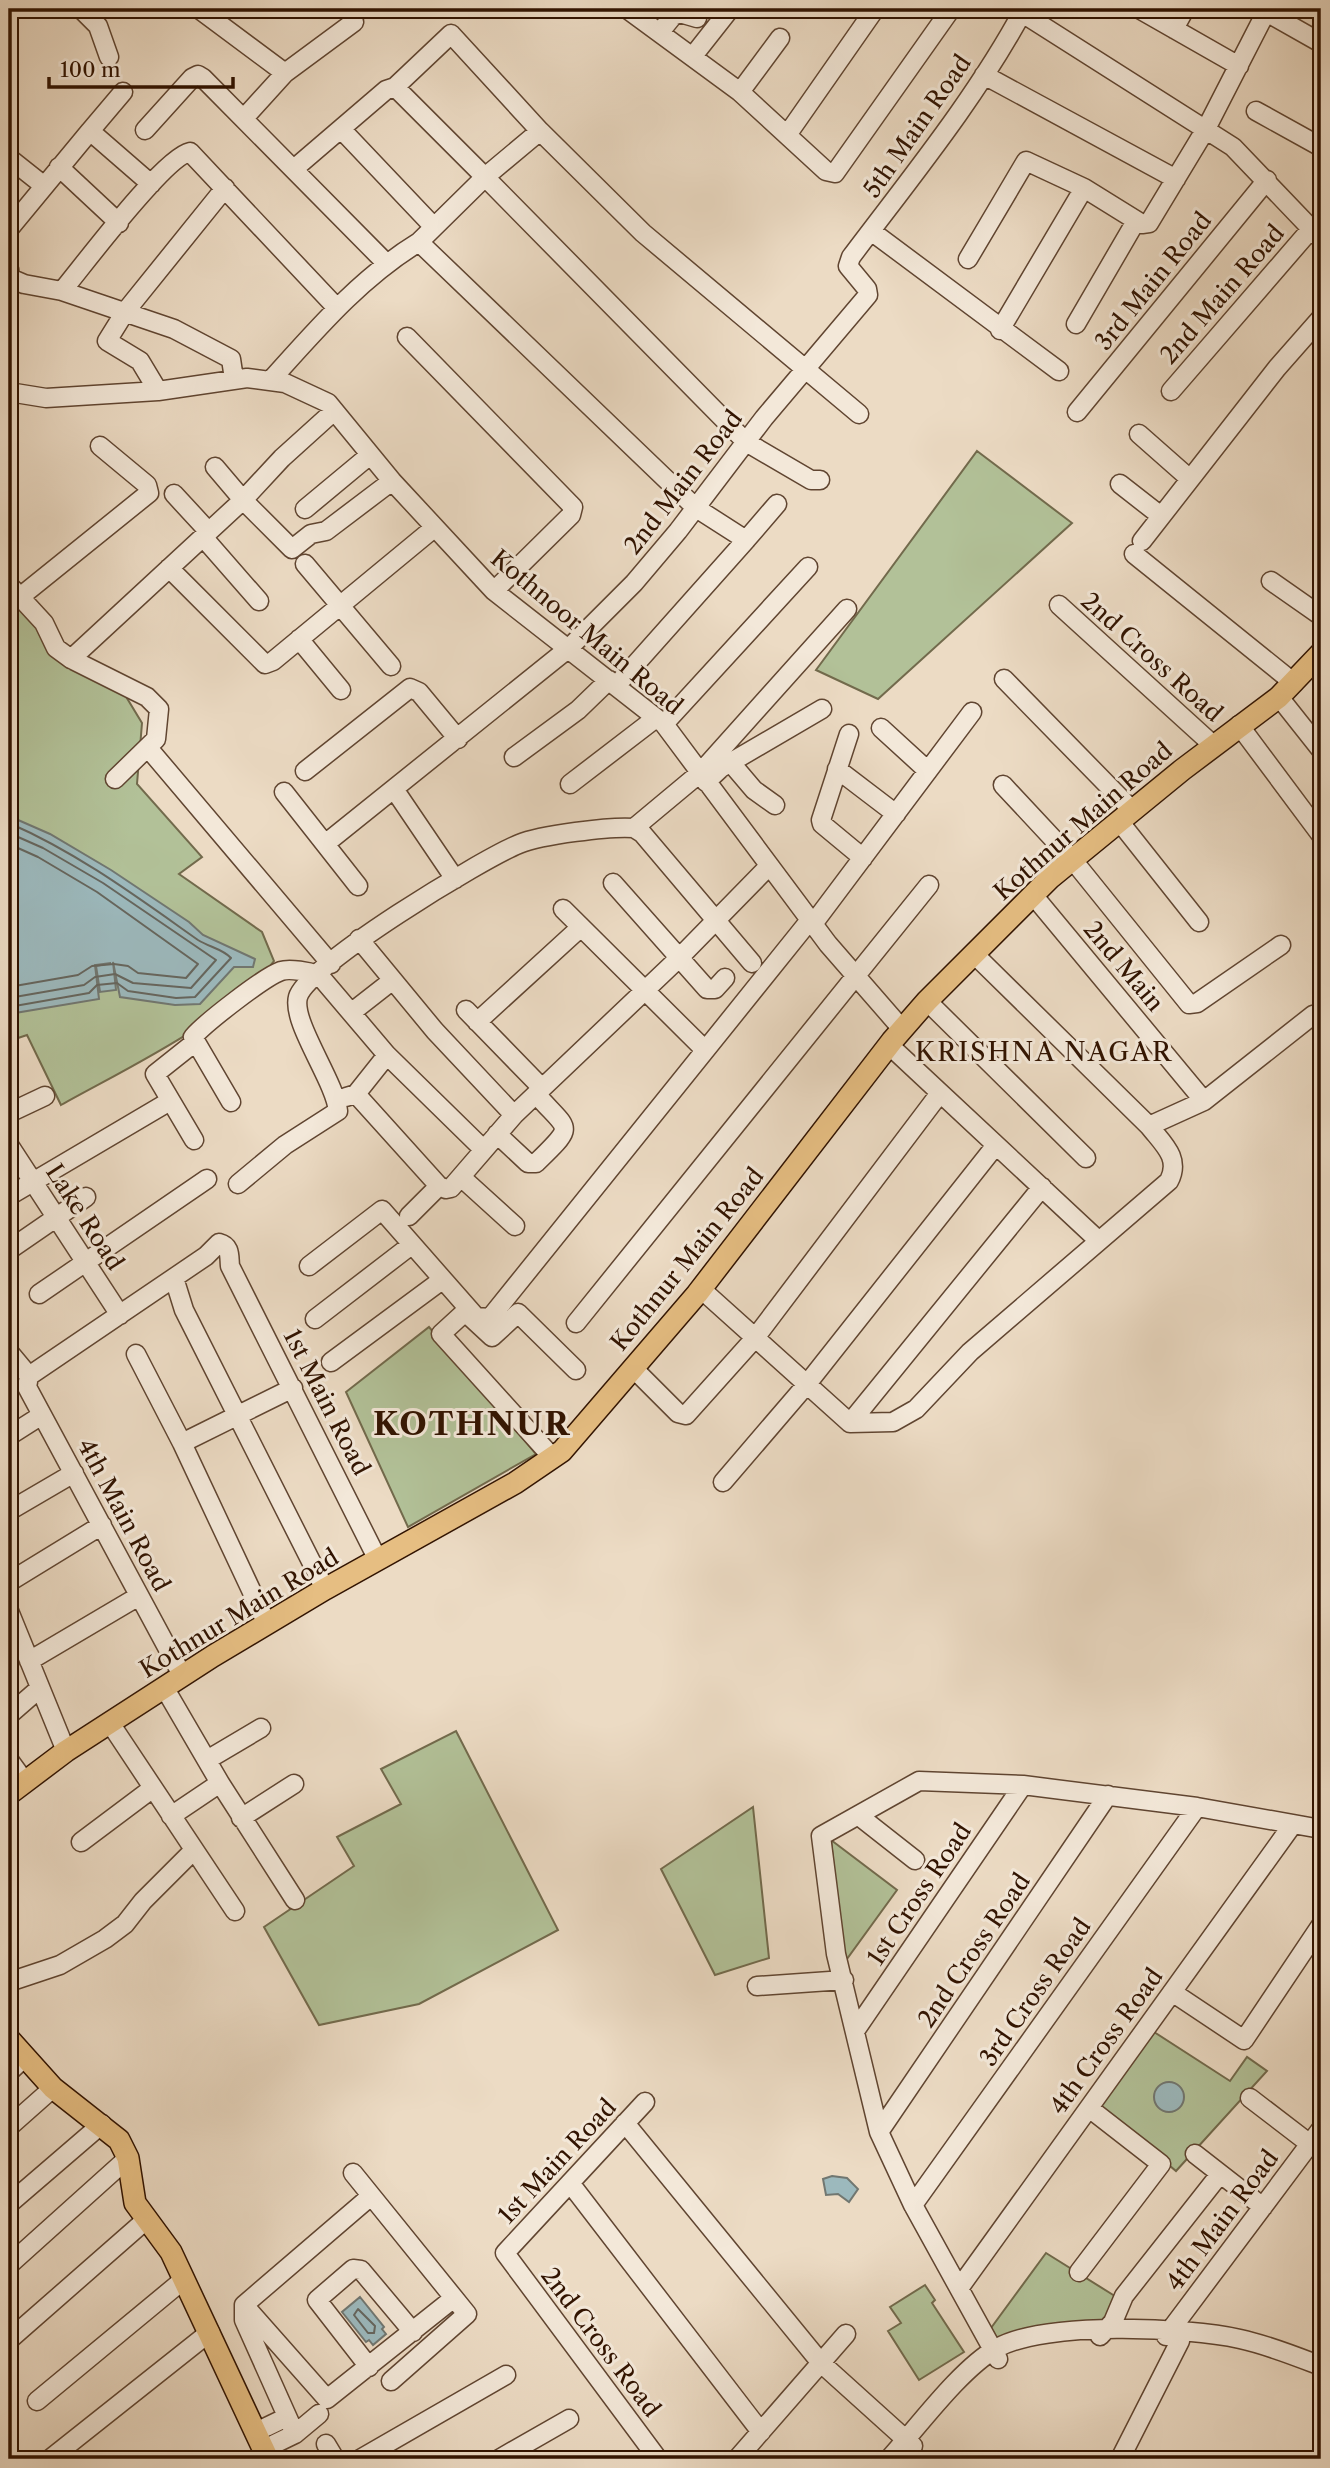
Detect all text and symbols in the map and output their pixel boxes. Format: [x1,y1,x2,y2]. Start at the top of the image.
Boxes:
scale bar [49,46,233,90]
street label: 5th Main Road [857,49,977,203]
text: 100 m [60,57,121,82]
street label: 3rd Main Road [1089,206,1218,356]
street label: 2nd Main Road [1154,218,1290,369]
street label: 2nd Main Road [618,404,748,560]
street label: Kothnoor Main Road [485,543,689,721]
street label: 2nd Cross Road [1076,586,1229,728]
street label: Kothnur Main Road [988,735,1178,906]
street label: 2nd Main [1078,915,1170,1017]
district label: KRISHNA NAGAR [915,1036,1173,1068]
street label: Lake Road [40,1159,130,1276]
street label: Kothnur Main Road [604,1161,770,1356]
street label: 1st Main Road [278,1324,376,1480]
district label: KOTHNUR [373,1404,571,1443]
street label: 4th Main Road [72,1434,177,1597]
street label: Kothnur Main Road [134,1542,344,1684]
street label: 1st Cross Road [861,1817,977,1970]
street label: 2nd Cross Road [912,1867,1036,2033]
street label: 3rd Cross Road [973,1912,1097,2071]
street label: 4th Cross Road [1043,1962,1169,2120]
street label: 1st Main Road [492,2092,622,2229]
street label: 4th Main Road [1160,2144,1285,2296]
street label: 2nd Cross Road [535,2262,667,2423]

